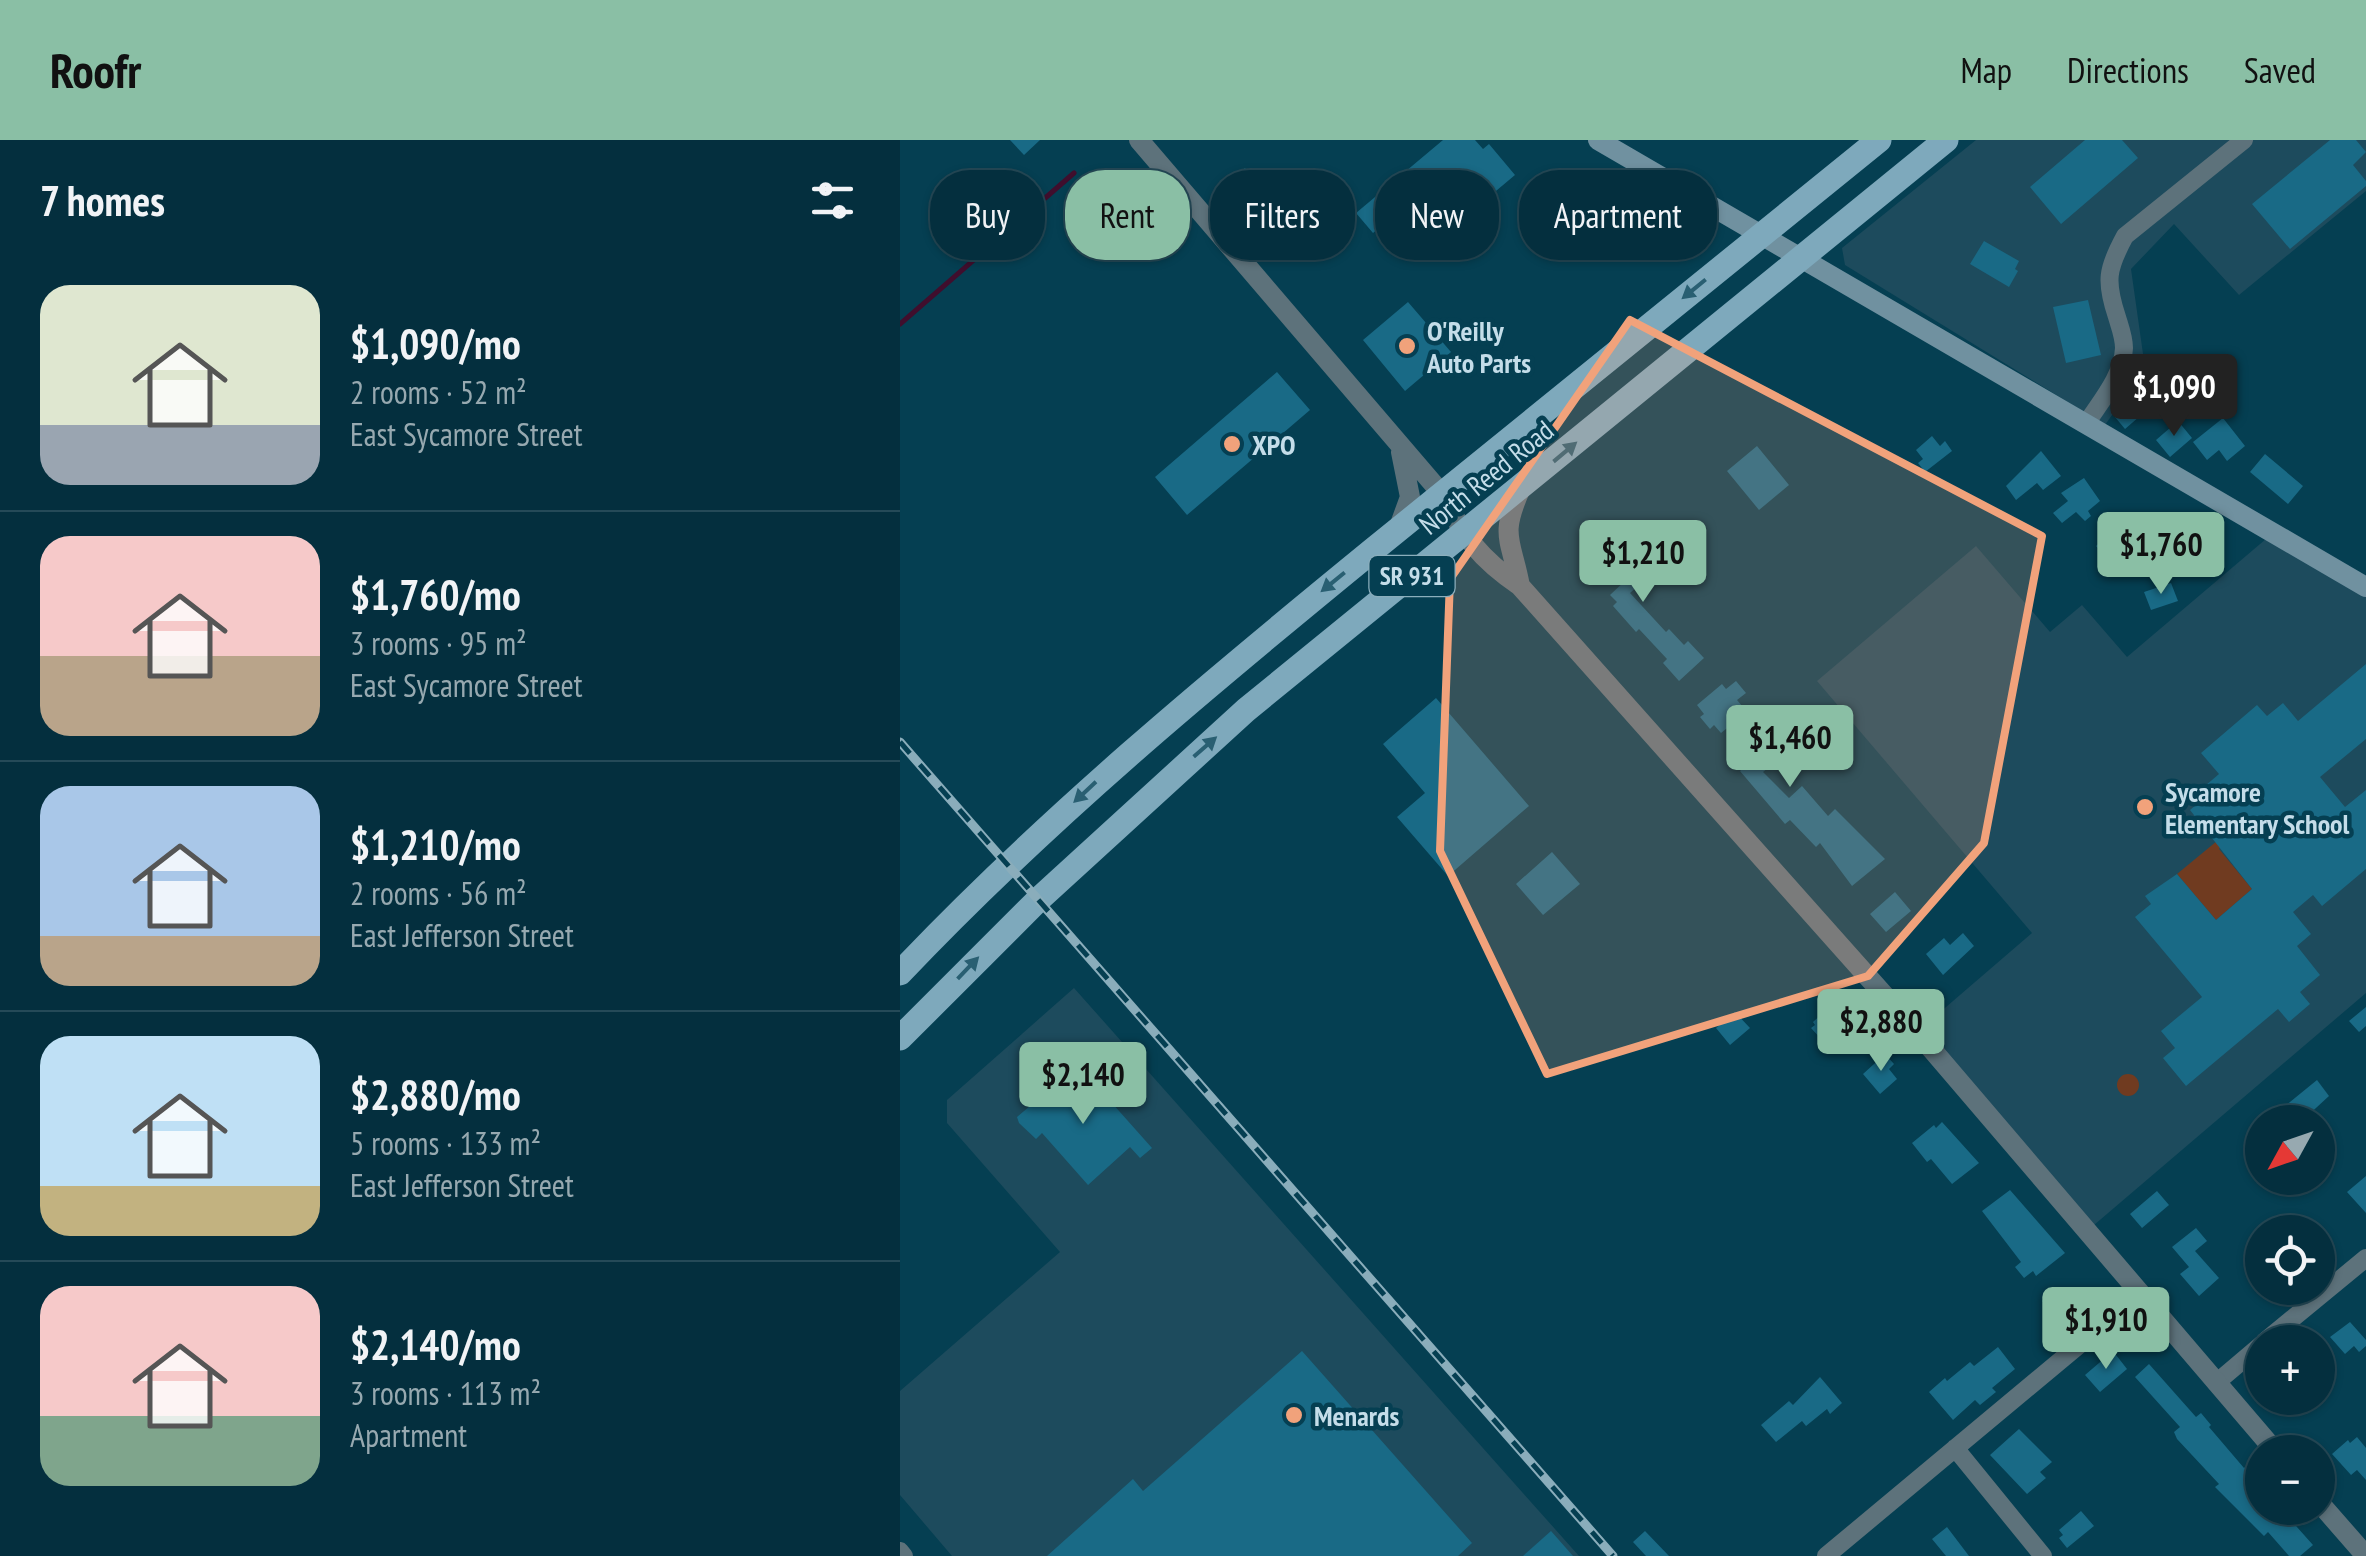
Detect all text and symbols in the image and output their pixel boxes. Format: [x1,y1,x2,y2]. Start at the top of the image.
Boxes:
text: Roofr [50,39,141,101]
text: Map [1961,47,2012,93]
text: Directions [2067,47,2189,93]
text: Saved [2244,47,2316,93]
chip: Buy [930,170,1045,260]
chip: Rent [1065,170,1190,260]
chip: Filters [1210,170,1355,260]
chip: New [1375,170,1499,260]
chip: Apartment [1519,170,1717,260]
text: 7 homes [40,173,165,228]
icon: filters [805,173,860,228]
one-way arrow [1682,278,1707,299]
place label: O'Reilly Auto Parts [1426,312,1531,381]
text: $1,090/mo [350,316,521,371]
icon: home [120,325,240,445]
marker: O'Reilly Auto Parts [1396,335,1418,357]
pin: $1,090 [2093,354,2255,439]
text: $1,090 [2132,365,2216,407]
text: 2 rooms · 52 m² [350,371,527,413]
street label: North Reed Road [1411,411,1561,543]
text: East Sycamore Street [350,413,583,455]
place label: XPO [1252,426,1295,463]
marker: XPO [1221,433,1243,455]
one-way arrow [1552,442,1577,463]
pin: $1,760 [2080,512,2242,597]
pin: $1,210 [1562,520,1724,605]
text: $1,760 [2119,523,2203,565]
text: $1,210 [1601,531,1685,573]
road number: SR 931 [1370,556,1454,596]
text: $1,760/mo [350,567,521,622]
one-way arrow [1321,571,1346,592]
icon: home [120,576,240,696]
text: 3 rooms · 95 m² [350,622,527,664]
text: East Sycamore Street [350,664,583,706]
pin: $1,460 [1709,705,1871,790]
text: $1,460 [1748,716,1832,758]
one-way arrow [1193,736,1218,758]
place label: Sycamore Elementary School [2165,773,2350,842]
one-way arrow [1073,780,1097,803]
marker: Sycamore Elementary School [2134,796,2156,818]
text: $1,210/mo [350,817,521,872]
icon: home [120,826,240,946]
text: 2 rooms · 56 m² [350,872,527,914]
text: East Jefferson Street [350,914,574,956]
one-way arrow [956,957,979,981]
pin: $2,880 [1800,989,1962,1074]
text: $2,880 [1839,1000,1923,1042]
pin: $2,140 [1002,1042,1164,1127]
text: $2,140 [1041,1053,1125,1095]
text: $2,880/mo [350,1067,521,1122]
icon: home [120,1076,240,1196]
north arrow [2245,1105,2335,1195]
map controls [2245,1105,2335,1525]
text: 5 rooms · 133 m² [350,1122,541,1164]
text: East Jefferson Street [350,1164,574,1206]
button: locate [2245,1215,2335,1305]
pin: $1,910 [2025,1287,2187,1372]
text: $1,910 [2064,1298,2148,1340]
text: $2,140/mo [350,1317,521,1372]
button: + [2245,1325,2335,1415]
icon: home [120,1326,240,1446]
text: 3 rooms · 113 m² [350,1372,541,1414]
place label: Menards [1314,1397,1399,1434]
marker: Menards [1283,1404,1305,1426]
text: Apartment [350,1414,467,1456]
button: − [2245,1435,2335,1525]

